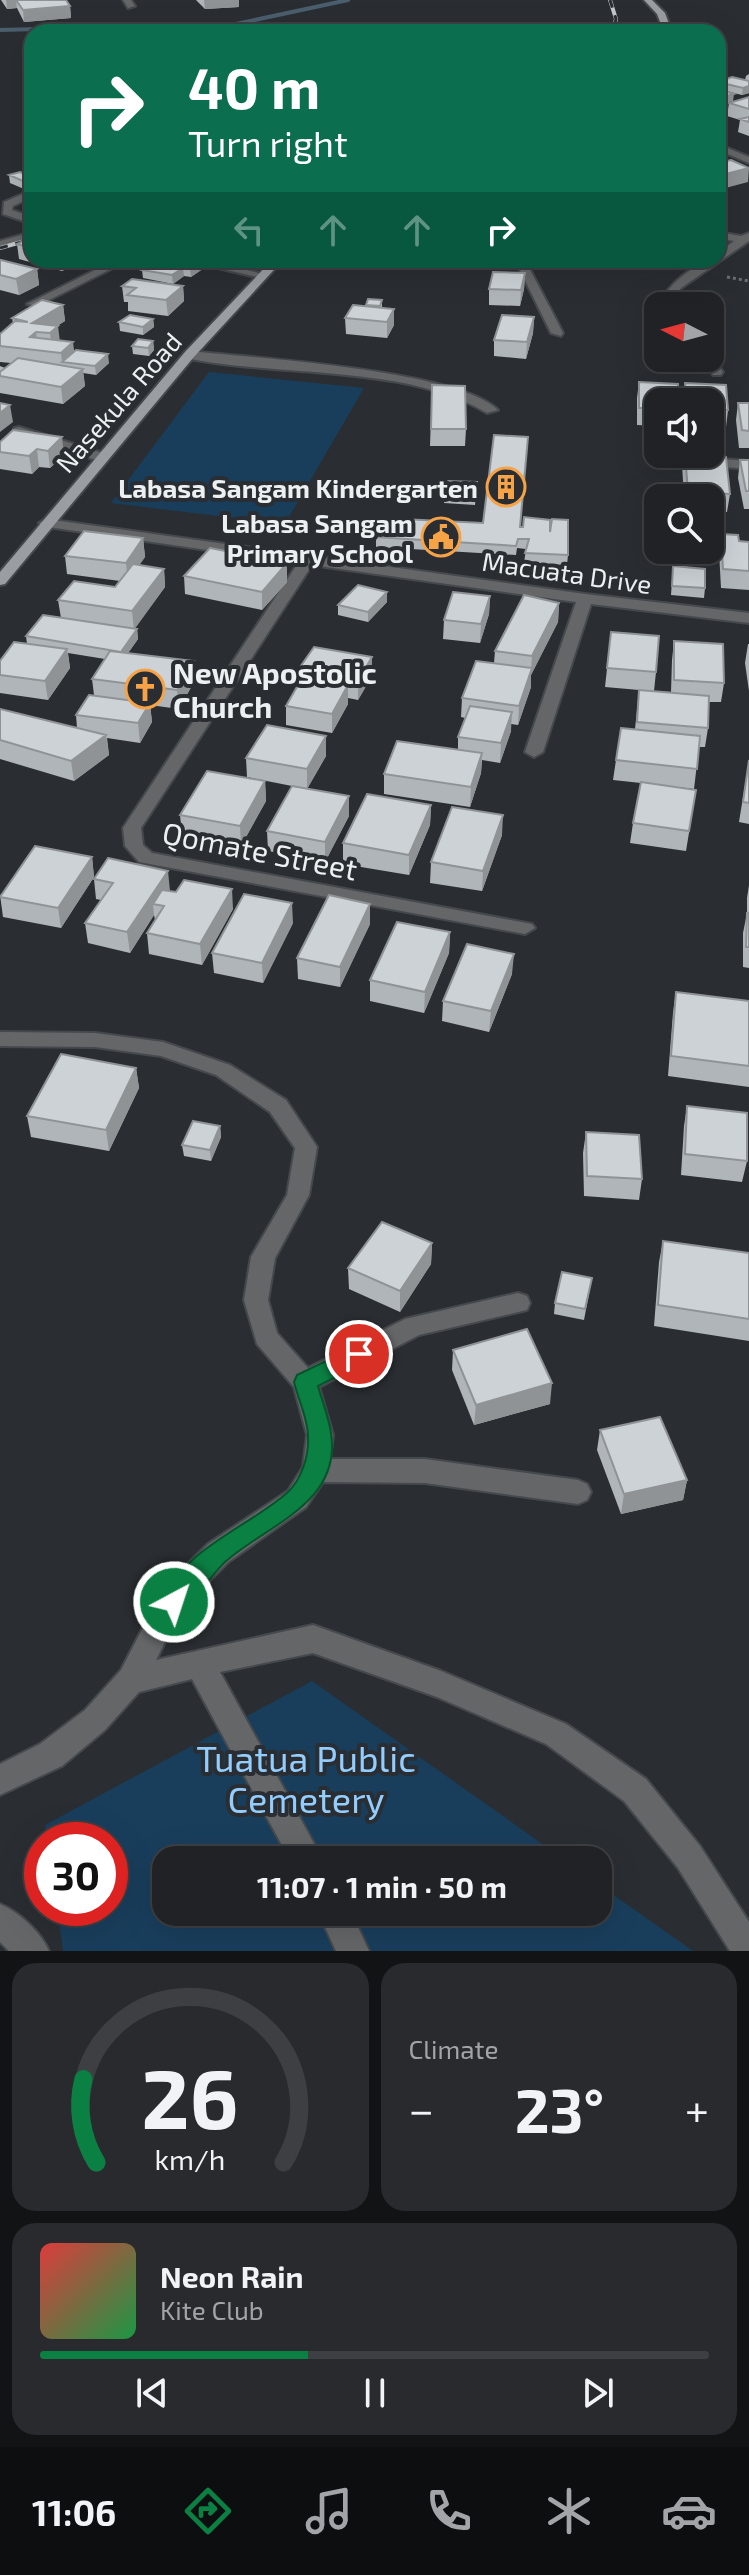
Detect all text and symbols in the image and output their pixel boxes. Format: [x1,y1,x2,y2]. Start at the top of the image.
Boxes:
text: 40 m [188,53,320,120]
icon: right [56,56,160,160]
text: Turn right [188,121,348,164]
icon: left [227,208,271,252]
icon: ahead [311,208,355,252]
icon: ahead [395,208,439,252]
icon: right [479,208,523,252]
north arrow [644,292,724,372]
map controls [644,292,724,564]
street label: Nasekula Road [49,326,187,478]
button: sound [644,388,724,468]
building icon: Labasa Sangam Kindergarten [485,466,527,508]
place label: Labasa Sangam Kindergarten [118,472,478,503]
button: search [644,484,724,564]
place label: Labasa Sangam Primary School [221,507,413,569]
public building icon: Labasa Sangam Primary School [420,516,462,558]
street label: Macuata Drive [480,545,654,599]
place label: New Apostolic Church [173,654,377,724]
church icon: New Apostolic Church [124,668,166,710]
street label: Qomate Street [160,813,360,887]
pin [325,1320,393,1388]
icon: arrive [337,1332,381,1376]
position arrow [132,1560,216,1644]
park label: Tuatua Public Cemetery [196,1736,416,1820]
speed limit sign: 30 [24,1822,128,1926]
text: 11:07 · 1 min · 50 m [257,1868,507,1904]
text: Climate [409,2033,498,2064]
text: 26 [142,2046,239,2146]
text: 23° [515,2073,604,2145]
text: − [409,2082,434,2135]
text: + [685,2082,709,2135]
text: km/h [155,2141,226,2176]
text: Neon Rain [160,2258,304,2294]
text: Kite Club [160,2294,264,2325]
icon: previous [130,2371,174,2415]
icon: pause [353,2371,397,2415]
icon: next [576,2371,620,2415]
icon: directions [180,2483,236,2539]
icon: music [301,2483,357,2539]
icon: phone [421,2483,477,2539]
icon: climate [541,2483,597,2539]
icon: car [661,2483,717,2539]
text: 11:06 [32,2490,116,2533]

